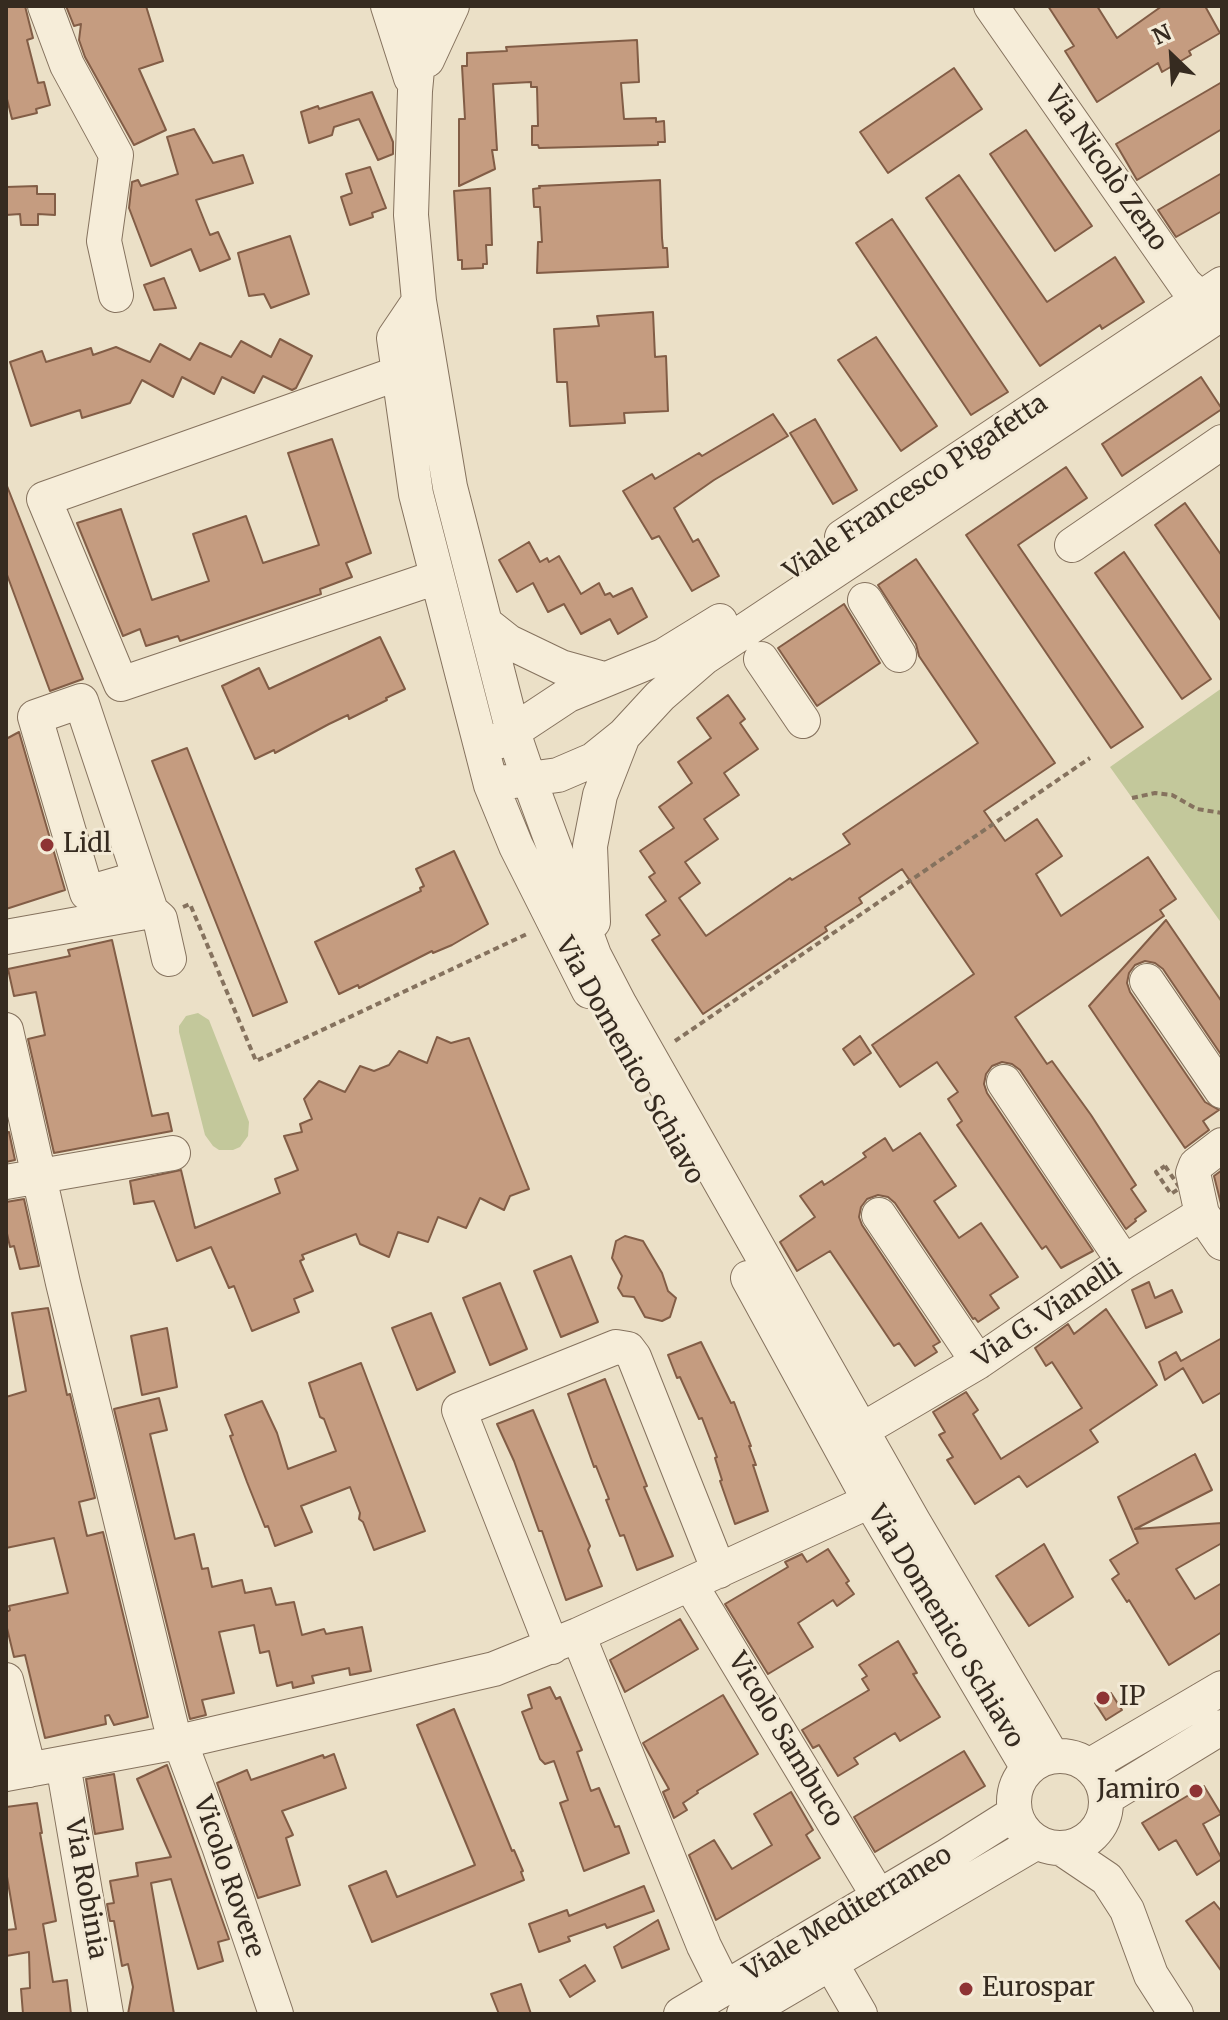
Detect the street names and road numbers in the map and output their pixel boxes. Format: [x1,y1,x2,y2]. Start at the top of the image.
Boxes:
street label: Via Nicolò Zeno [1037,81,1173,257]
street label: Viale Francesco Pigafetta [778,388,1054,588]
street label: Via Domenico Schiavo [548,932,710,1190]
street label: Via G. Vianelli [968,1253,1128,1375]
street label: Via Domenico Schiavo [860,1500,1030,1754]
street label: Vicolo Sambuco [721,1647,849,1833]
street label: Vicolo Rovere [186,1792,270,1962]
street label: Via Robinia [57,1816,113,1962]
street label: Viale Mediterraneo [738,1839,958,1989]

